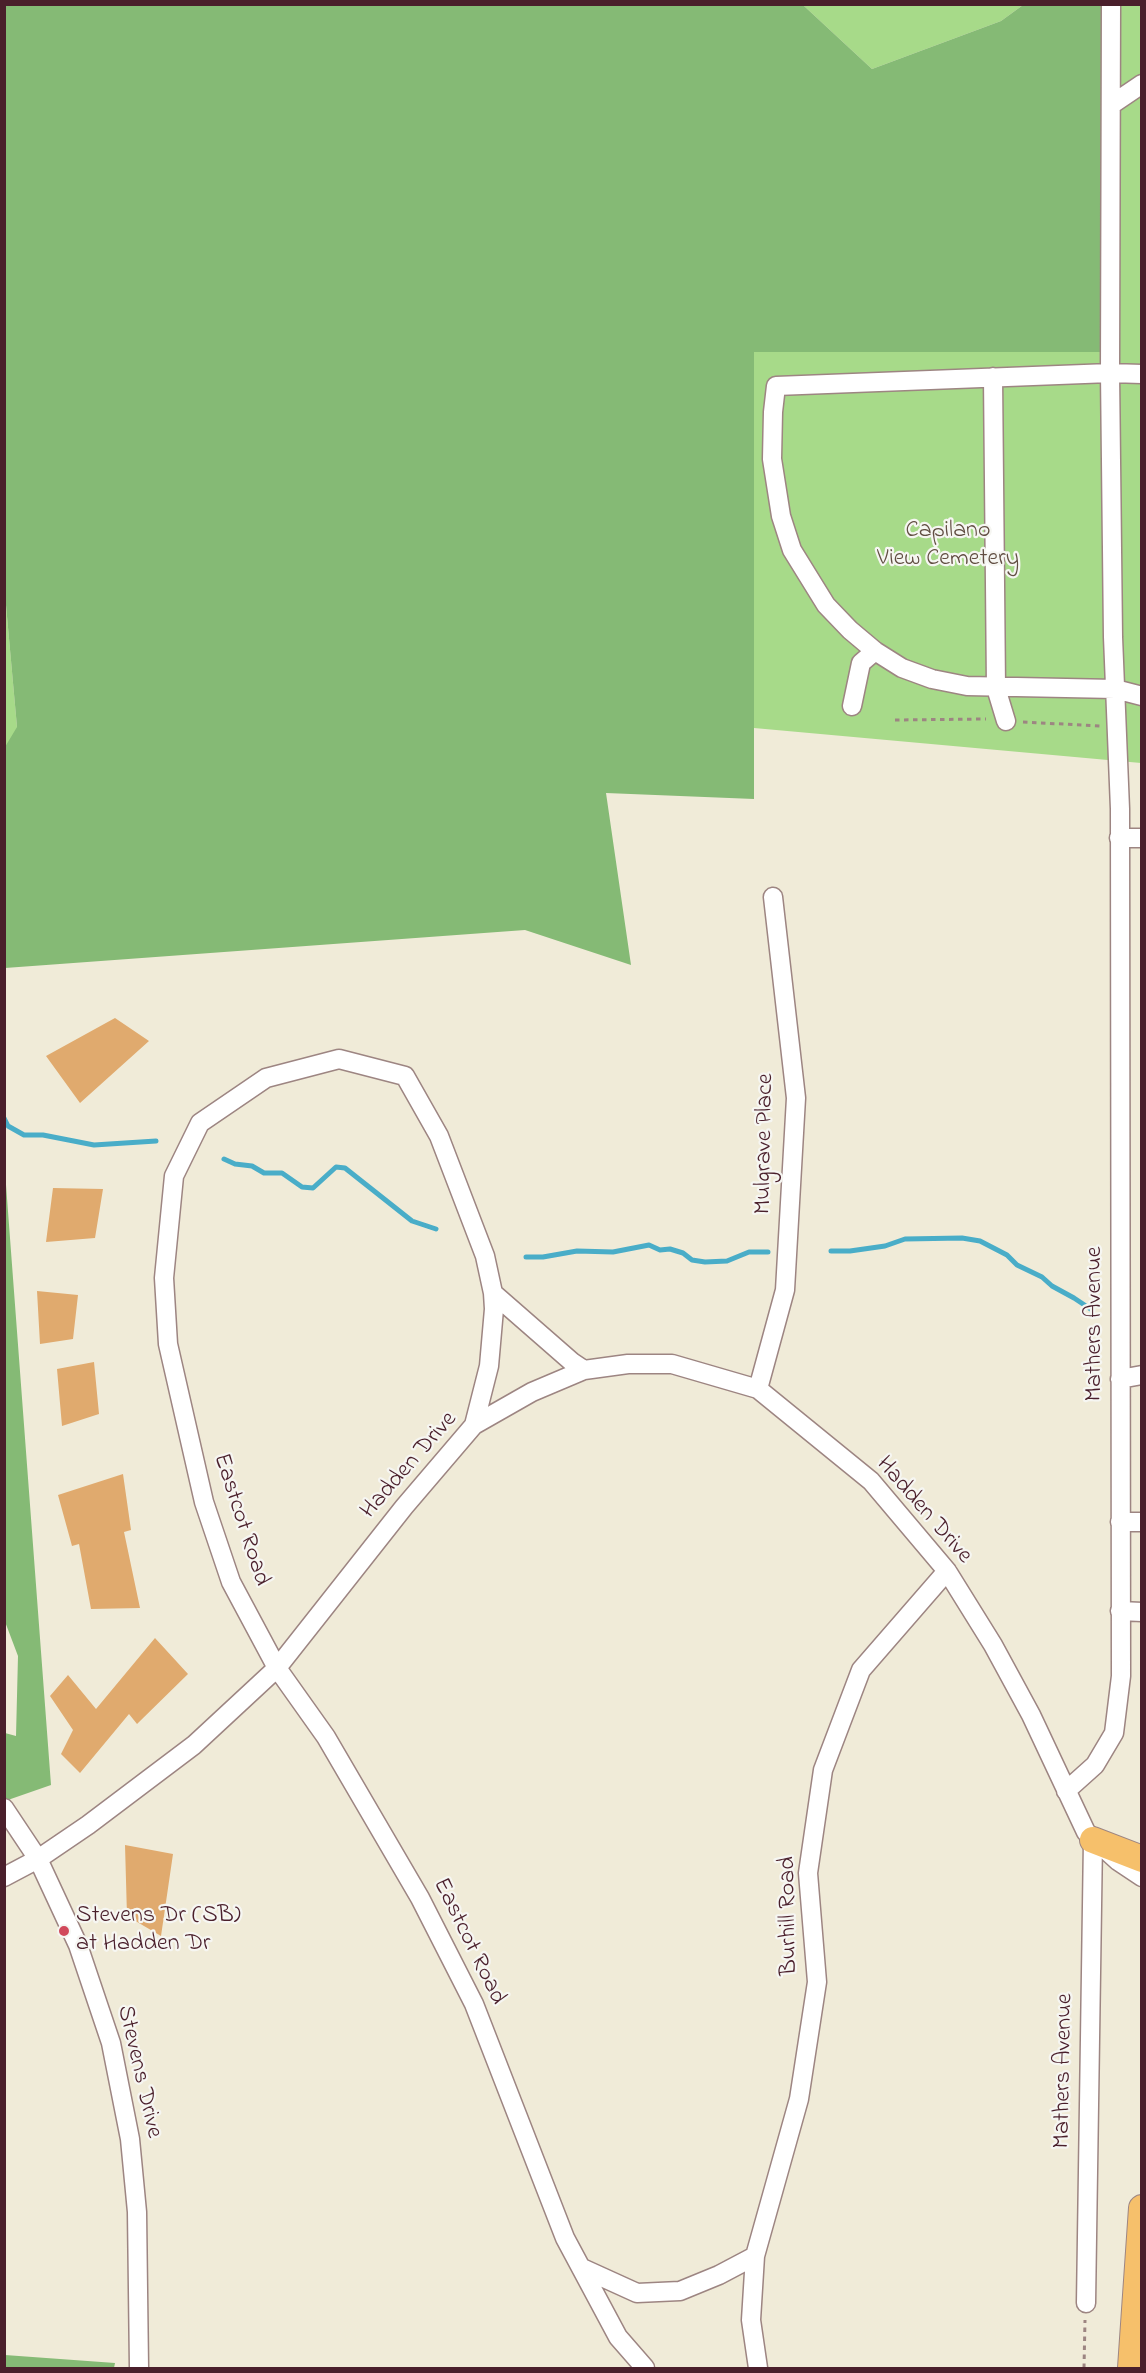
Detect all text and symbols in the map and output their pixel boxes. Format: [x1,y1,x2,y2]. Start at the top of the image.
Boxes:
park label: Capilano View Cemetery [877,518,1019,574]
street label: Mulgrave Place [750,1073,782,1215]
street label: Mathers Avenue [1082,1246,1110,1402]
street label: Hadden Drive [356,1407,464,1525]
street label: Eastcot Road [205,1450,275,1590]
street label: Hadden Drive [869,1452,977,1570]
street label: Burhill Road [775,1856,805,1976]
street label: Eastcot Road [425,1874,511,2010]
place label: Stevens Dr (SB) at Hadden Dr [76,1903,241,1959]
marker: Stevens Dr (SB) at Hadden Dr [57,1924,71,1938]
street label: Mathers Avenue [1049,1993,1081,2149]
street label: Stevens Drive [109,2003,167,2141]

